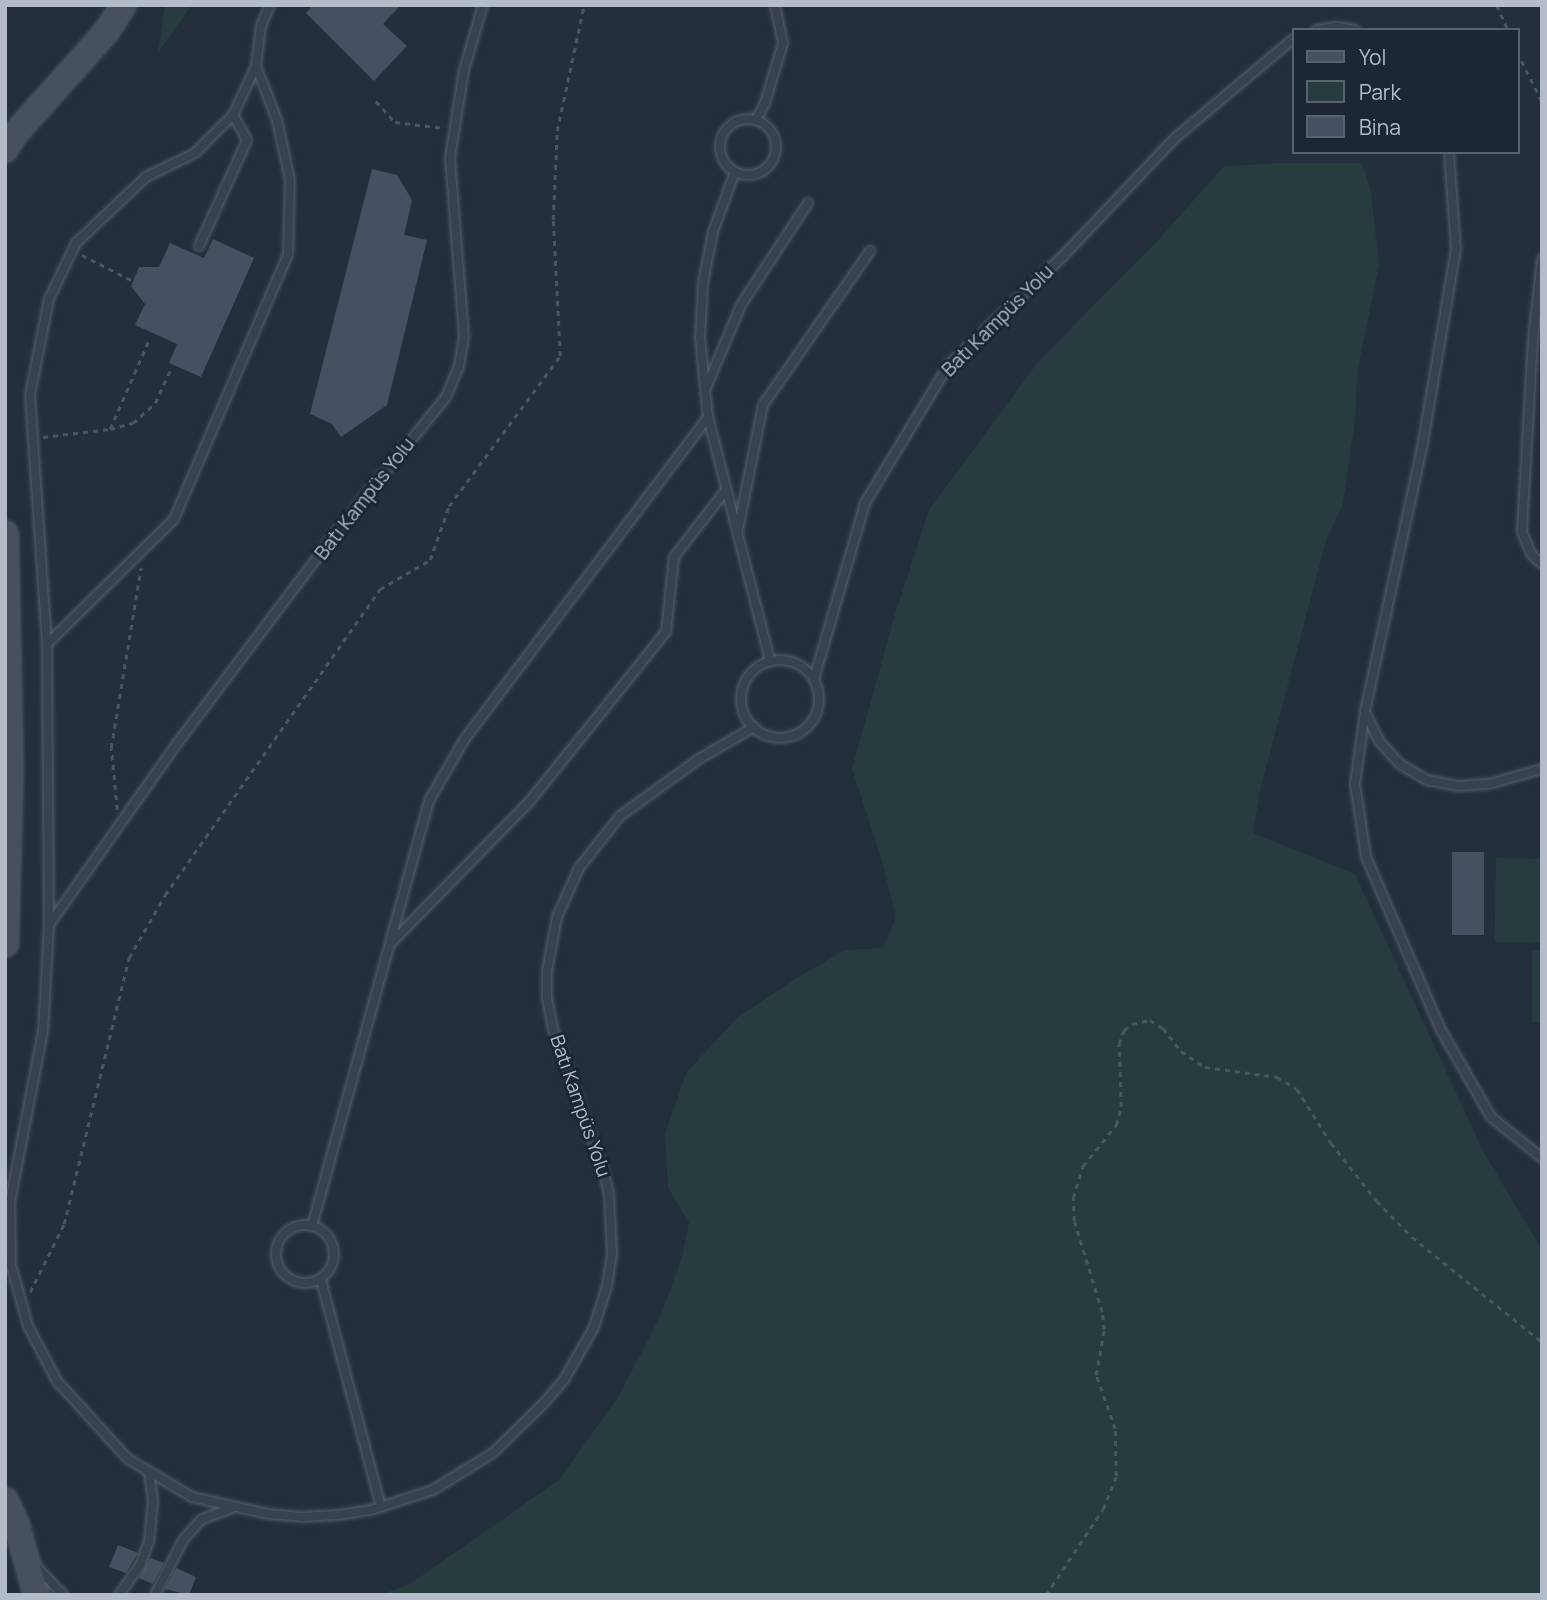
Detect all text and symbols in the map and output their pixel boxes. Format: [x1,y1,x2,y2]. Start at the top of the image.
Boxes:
legend [1292,28,1519,154]
text: Yol [1359,43,1386,71]
text: Park [1359,78,1401,106]
text: Bina [1359,113,1401,141]
street label: Batı Kampüs Yolu [938,261,1058,381]
street label: Batı Kampüs Yolu [310,434,420,564]
street label: Batı Kampüs Yolu [545,1032,615,1180]

